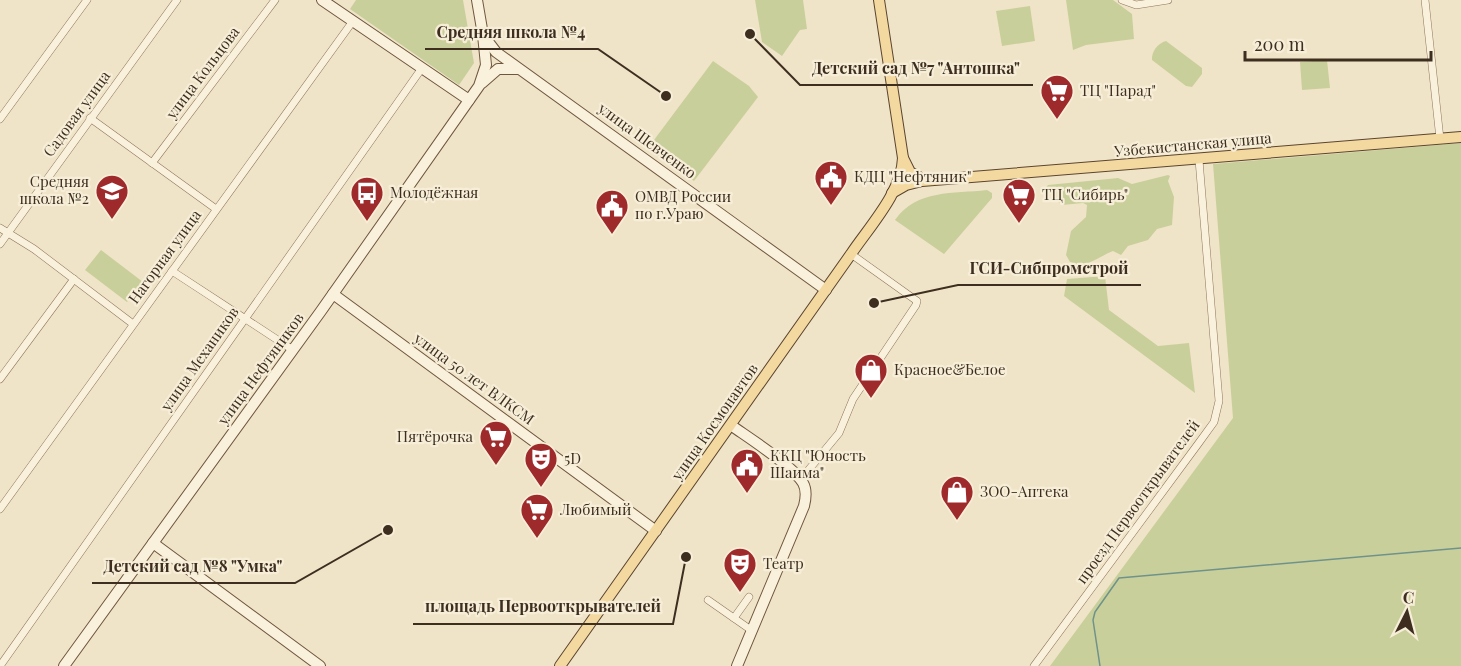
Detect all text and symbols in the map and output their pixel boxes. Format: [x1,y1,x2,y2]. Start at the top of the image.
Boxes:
callout: Средняя школа №4 [425,15,598,49]
text: Средняя школа №4 [436,21,586,42]
street label: улица Кольцова [160,22,244,123]
scale bar [1245,24,1431,62]
text: 200 m [1254,32,1305,56]
callout: Детский сад №7 "Антошка" [800,51,1033,85]
text: Детский сад №7 "Антошка" [812,57,1020,78]
street label: Садовая улица [38,66,115,160]
supermarket icon: ТЦ "Парад" [1039,73,1075,120]
place label: ТЦ "Парад" [1080,80,1156,100]
street label: улица Шевченко [594,97,701,183]
street label: Узбекистанская улица [1112,127,1273,161]
public building icon: КДЦ "Нефтяник" [813,159,849,206]
place label: КДЦ "Нефтяник" [854,166,971,186]
place label: Средняя школа №2 [19,171,89,208]
school or university icon: Средняя школа №2 [94,173,130,220]
bus stop icon: Молодёжная [349,175,385,222]
supermarket icon: ТЦ "Сибирь" [1001,177,1037,224]
place label: Молодёжная [390,182,478,202]
place label: ТЦ "Сибирь" [1042,184,1128,204]
place label: ОМВД России по г.Ураю [635,186,731,223]
public building icon: ОМВД России по г.Ураю [594,188,630,235]
street label: Нагорная улица [123,205,205,307]
callout: ГСИ-Сибпромстрой [958,251,1141,285]
text: ГСИ-Сибпромстрой [969,257,1129,278]
street label: улица Механиков [155,302,243,415]
street label: улица Нефтяников [212,308,308,429]
street label: улица 50 лет ВЛКСМ [410,327,539,429]
shop icon: Красное&Белое [853,352,889,399]
street label: улица Космонавтов [666,359,762,485]
place label: Красное&Белое [894,359,1005,379]
street label: проезд Первооткрывателей [1071,415,1203,587]
supermarket icon: Пятёрочка [478,419,514,466]
place label: Пятёрочка [397,426,474,446]
theatre icon: 5D [523,441,559,488]
place label: ККЦ "Юность Шаима" [770,445,866,482]
public building icon: ККЦ "Юность Шаима" [729,447,765,494]
place label: 5D [564,448,581,468]
shop icon: ЗОО-Аптека [939,474,975,521]
place label: ЗОО-Аптека [980,481,1069,501]
supermarket icon: Любимый [519,492,555,539]
place label: Любимый [559,499,631,519]
theatre icon: Театр [722,546,758,593]
callout: Детский сад №8 "Умка" [92,549,295,583]
place label: Театр [763,553,804,573]
text: Детский сад №8 "Умка" [104,555,283,576]
north arrow [1377,582,1437,642]
text: С [1402,586,1415,608]
callout: площадь Первооткрывателей [413,590,673,624]
text: площадь Первооткрывателей [425,595,661,616]

